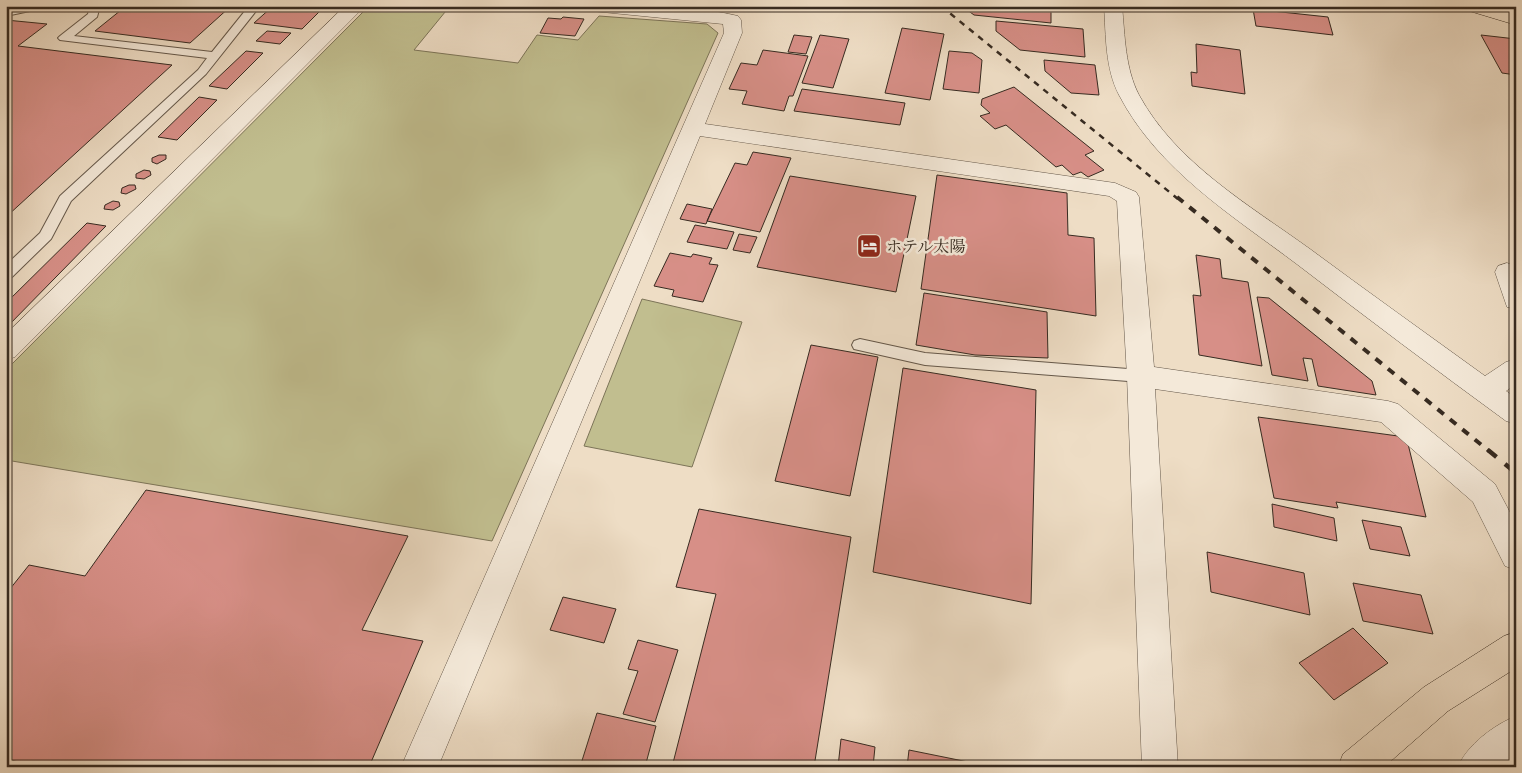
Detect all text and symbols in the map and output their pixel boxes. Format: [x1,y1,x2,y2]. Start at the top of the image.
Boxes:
hotel icon: ホテル太陽 [856,233,882,259]
place label: ホテル太陽 [886,237,965,257]

